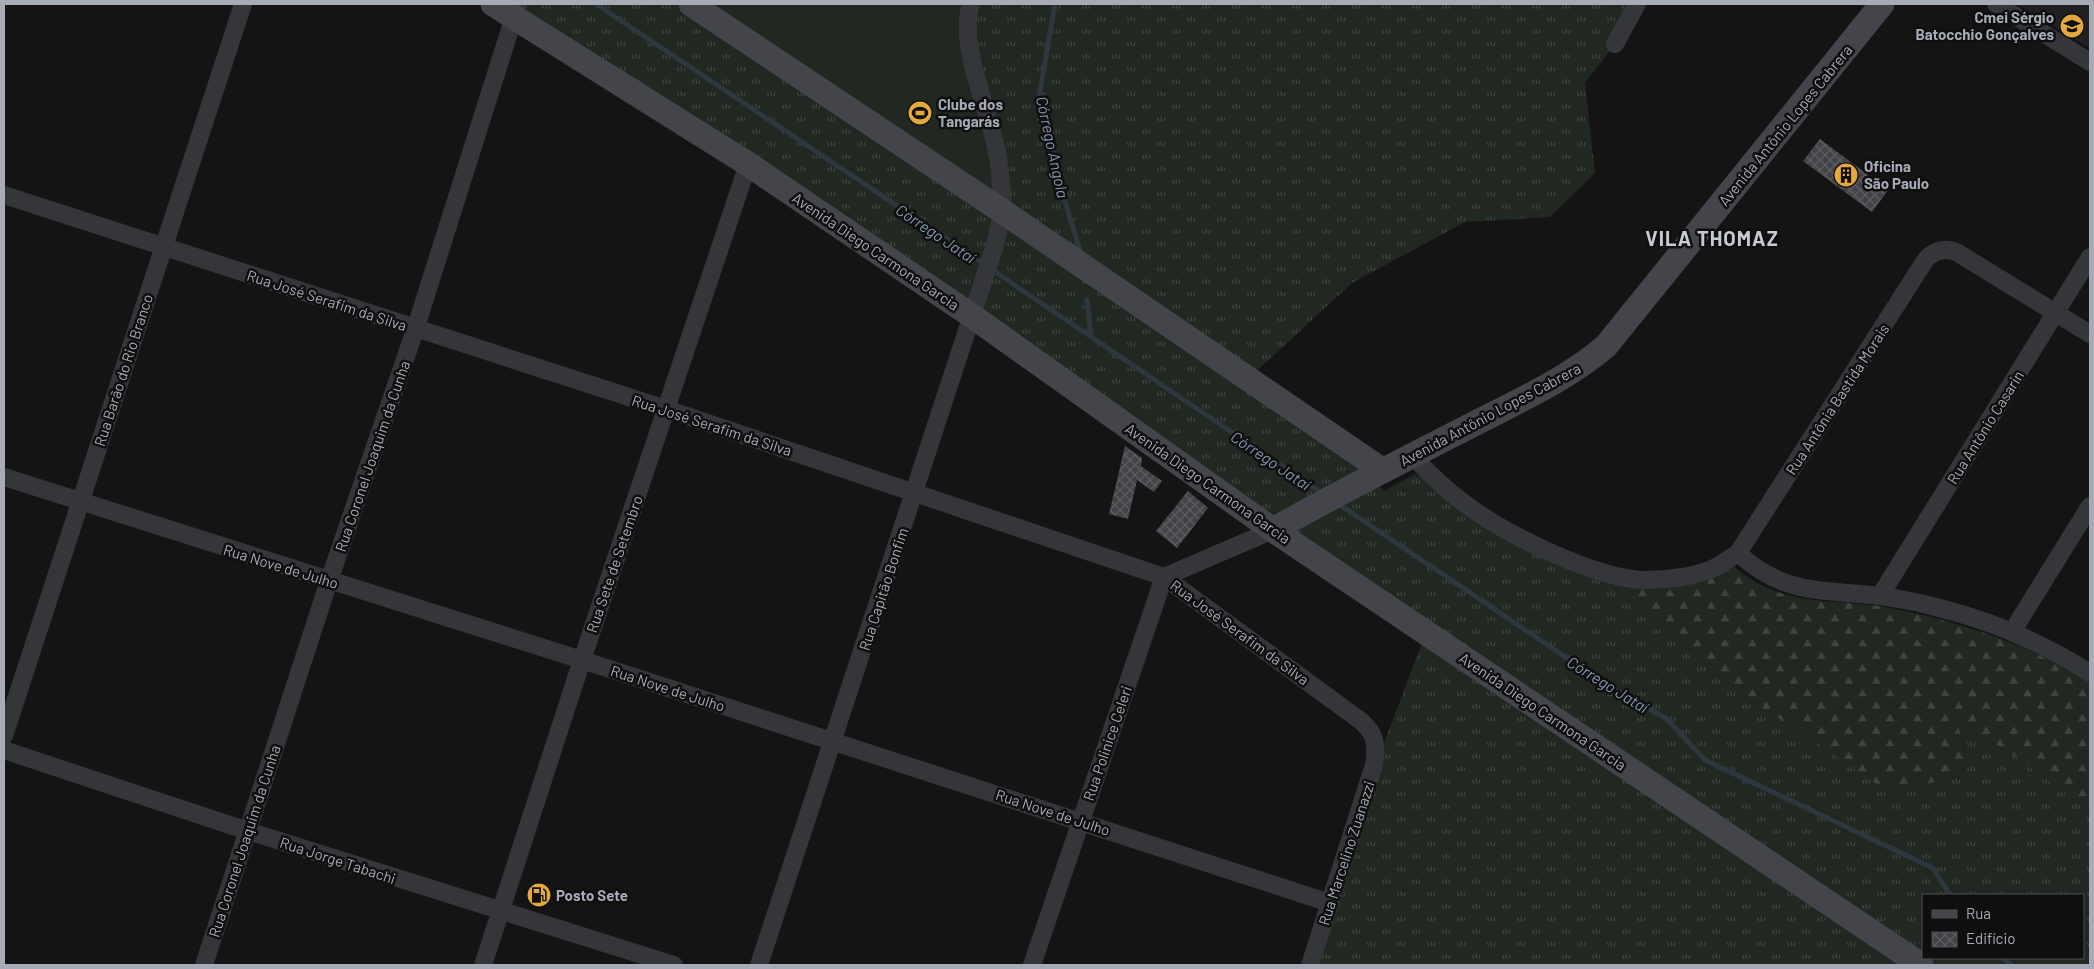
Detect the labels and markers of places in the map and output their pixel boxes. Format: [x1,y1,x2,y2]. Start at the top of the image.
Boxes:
place label: Cmei Sérgio Batocchio Gonçalves [1915,8,2054,43]
school or university icon: Cmei Sérgio Batocchio Gonçalves [2059,13,2085,39]
place label: Clube dos Tangarás [938,95,1003,130]
sports icon: Clube dos Tangarás [907,100,933,126]
place label: Oficina São Paulo [1864,157,1929,192]
building icon: Oficina São Paulo [1833,162,1859,188]
fuel station icon: Posto Sete [526,882,552,908]
place label: Posto Sete [556,886,628,904]

